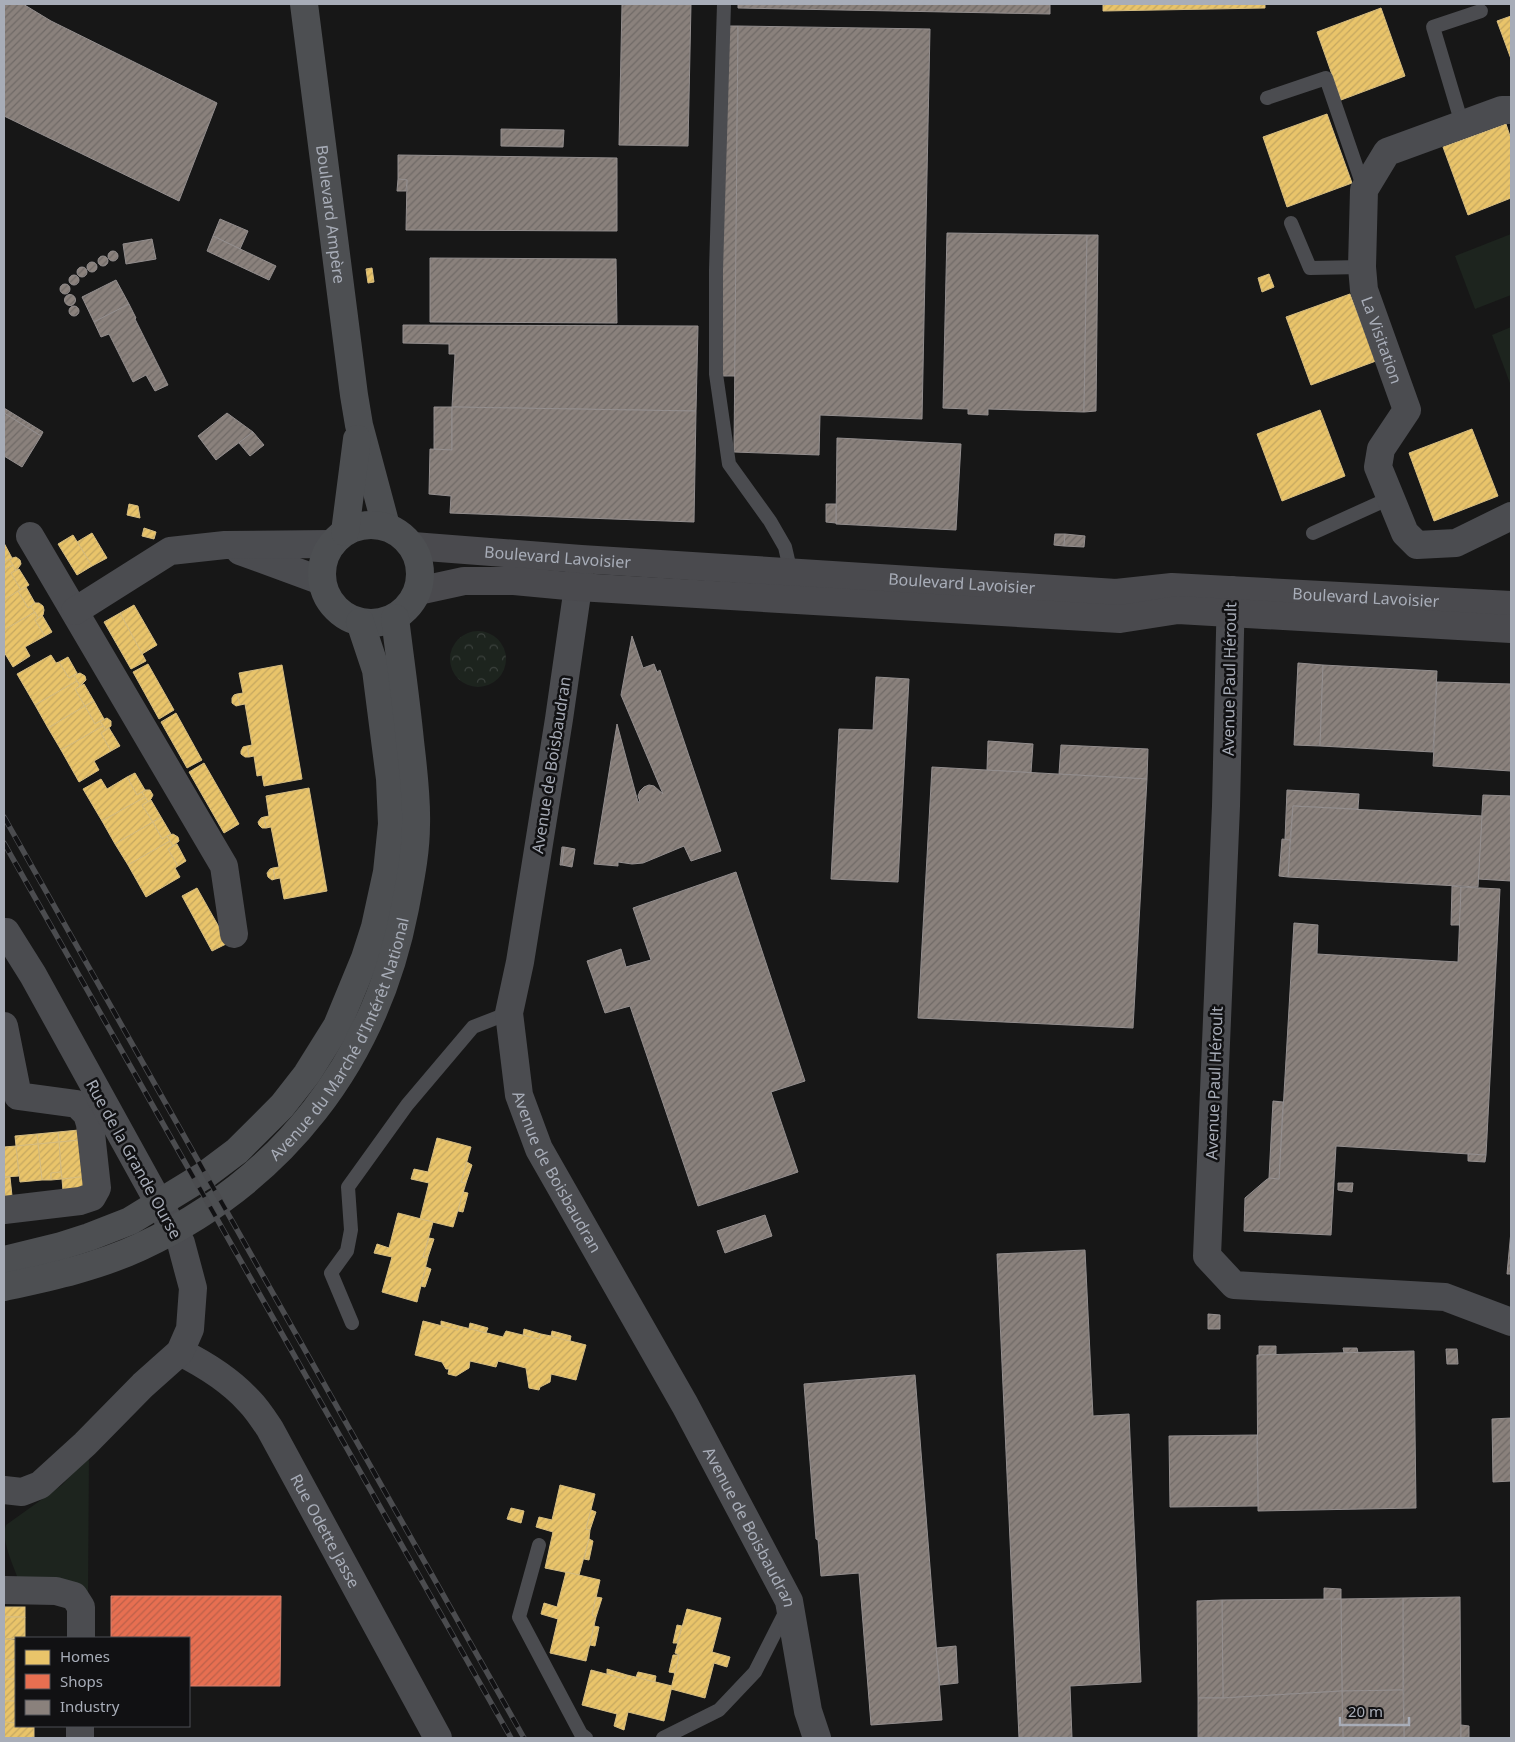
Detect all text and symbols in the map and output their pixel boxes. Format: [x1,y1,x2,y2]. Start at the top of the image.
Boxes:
street label: Boulevard Ampère [311,144,351,285]
street label: La Visitation [1356,293,1408,387]
street label: Boulevard Lavoisier [483,541,632,573]
street label: Boulevard Lavoisier [888,568,1036,599]
street label: Boulevard Lavoisier [1292,582,1440,612]
street label: Avenue Paul Héroult [1217,602,1241,756]
street label: Avenue de Boisbaudran [526,675,576,855]
street label: Avenue du Marché d'Intérêt National [264,915,414,1165]
street label: Avenue Paul Héroult [1200,1006,1228,1160]
street label: Rue de la Grande Ourse [81,1075,187,1243]
street label: Avenue de Boisbaudran [507,1088,607,1257]
street label: Avenue de Boisbaudran [698,1443,801,1609]
street label: Rue Odette Jasse [285,1470,365,1592]
legend [15,1637,190,1727]
text: Homes [60,1646,110,1666]
text: Shops [60,1671,103,1691]
scale bar [1340,1694,1409,1726]
text: Industry [60,1696,120,1716]
text: 20 m [1348,1701,1383,1721]

